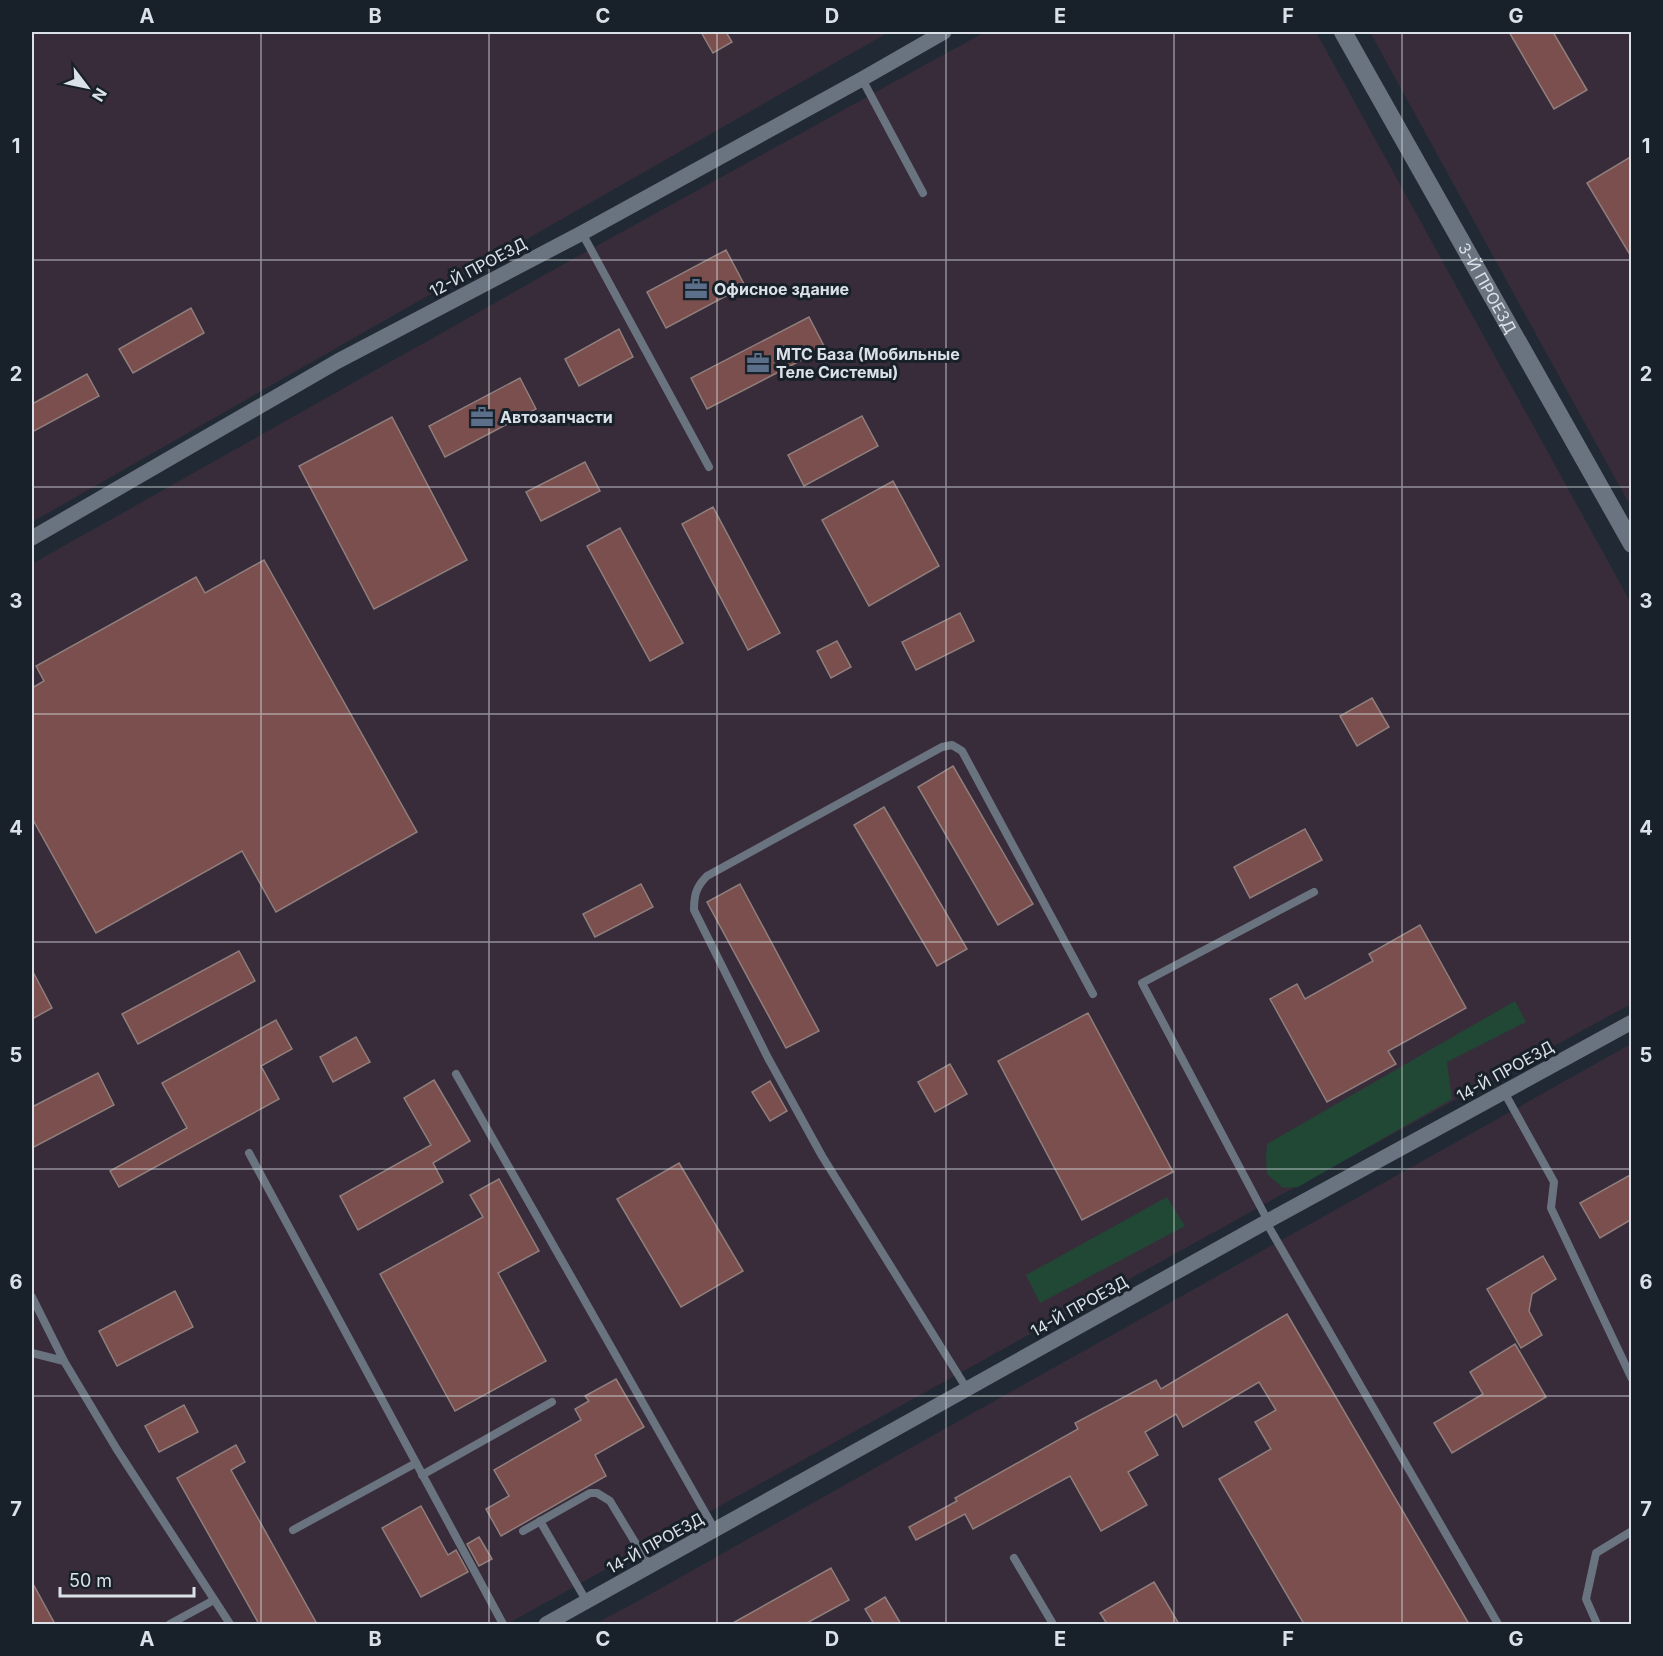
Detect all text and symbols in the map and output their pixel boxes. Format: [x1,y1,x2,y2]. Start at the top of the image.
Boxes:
text: A [140,4,155,28]
text: B [368,4,382,28]
text: C [596,4,610,28]
text: D [825,4,839,28]
text: E [1054,4,1066,28]
text: F [1282,4,1294,28]
text: G [1508,4,1524,28]
north arrow [57,57,117,117]
text: N [88,84,111,105]
text: 1 [12,134,20,158]
text: 1 [1642,134,1650,158]
street label: 12-Й ПРОЕЗД [426,233,530,301]
street label: 3-Й ПРОЕЗД [1454,239,1521,337]
office icon: Офисное здание [683,276,709,302]
place label: Офисное здание [714,279,849,299]
place label: МТС База (Мобильные Теле Системы) [776,344,960,382]
office icon: МТС База (Мобильные Теле Системы) [745,350,771,376]
text: 2 [10,362,22,386]
text: 2 [1640,362,1652,386]
office icon: Автозапчасти [469,404,495,430]
place label: Автозапчасти [500,407,613,427]
text: 3 [10,589,22,613]
text: 3 [1640,589,1652,613]
text: 4 [9,816,23,840]
text: 4 [1639,816,1653,840]
street label: 14-Й ПРОЕЗД [1453,1036,1557,1106]
text: 5 [10,1043,22,1067]
text: 5 [1640,1043,1652,1067]
text: 6 [10,1270,23,1294]
text: 6 [1640,1270,1653,1294]
street label: 14-Й ПРОЕЗД [1027,1271,1131,1341]
text: 7 [10,1497,22,1521]
text: 7 [1640,1497,1652,1521]
street label: 14-Й ПРОЕЗД [603,1508,707,1578]
scale bar [60,1560,194,1598]
text: 50 m [69,1570,112,1591]
text: A [140,1627,155,1651]
text: B [368,1627,382,1651]
text: C [596,1627,610,1651]
text: D [825,1627,839,1651]
text: E [1054,1627,1066,1651]
text: F [1282,1627,1294,1651]
text: G [1508,1627,1524,1651]

